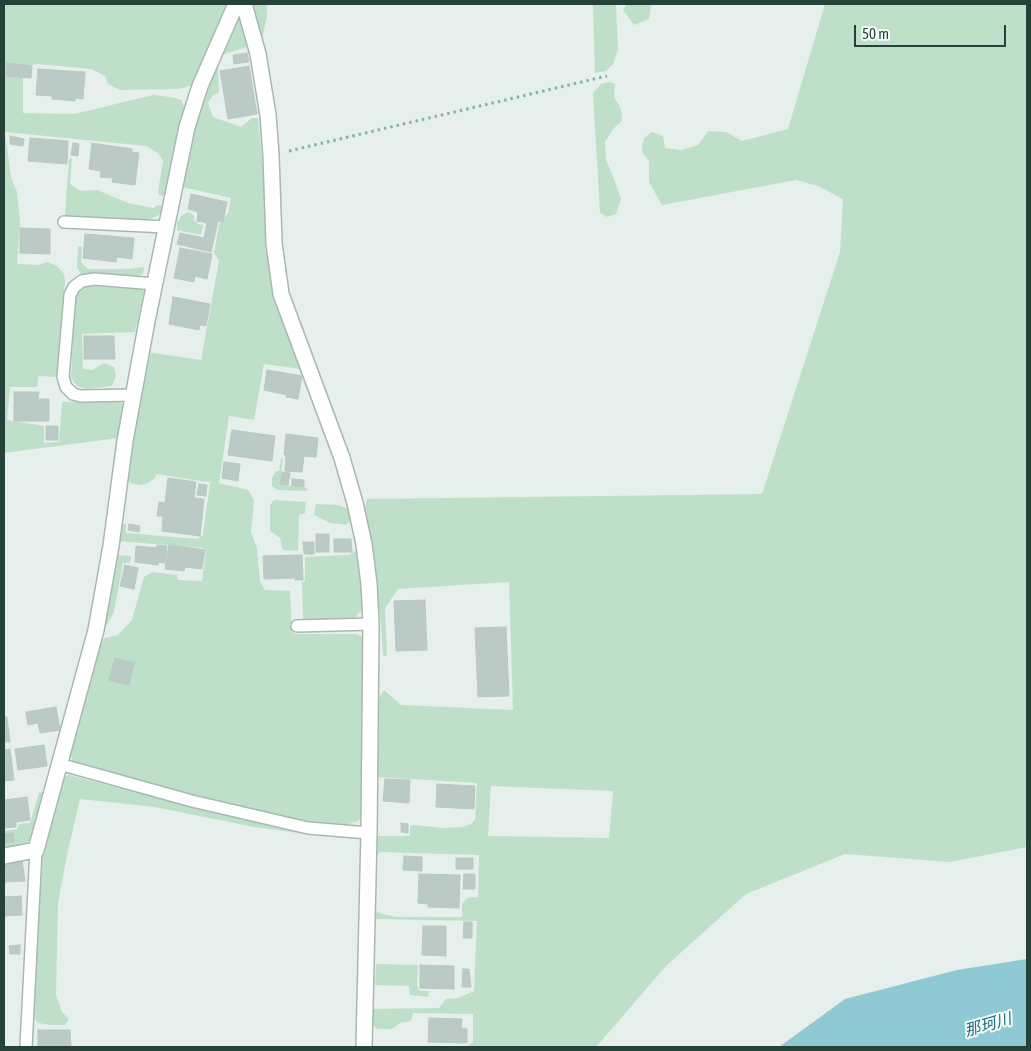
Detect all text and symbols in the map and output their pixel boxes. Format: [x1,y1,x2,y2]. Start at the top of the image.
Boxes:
scale bar [856,15,1008,47]
text: 50 m [862,25,889,42]
water label: 那珂川 [962,1009,1014,1041]

